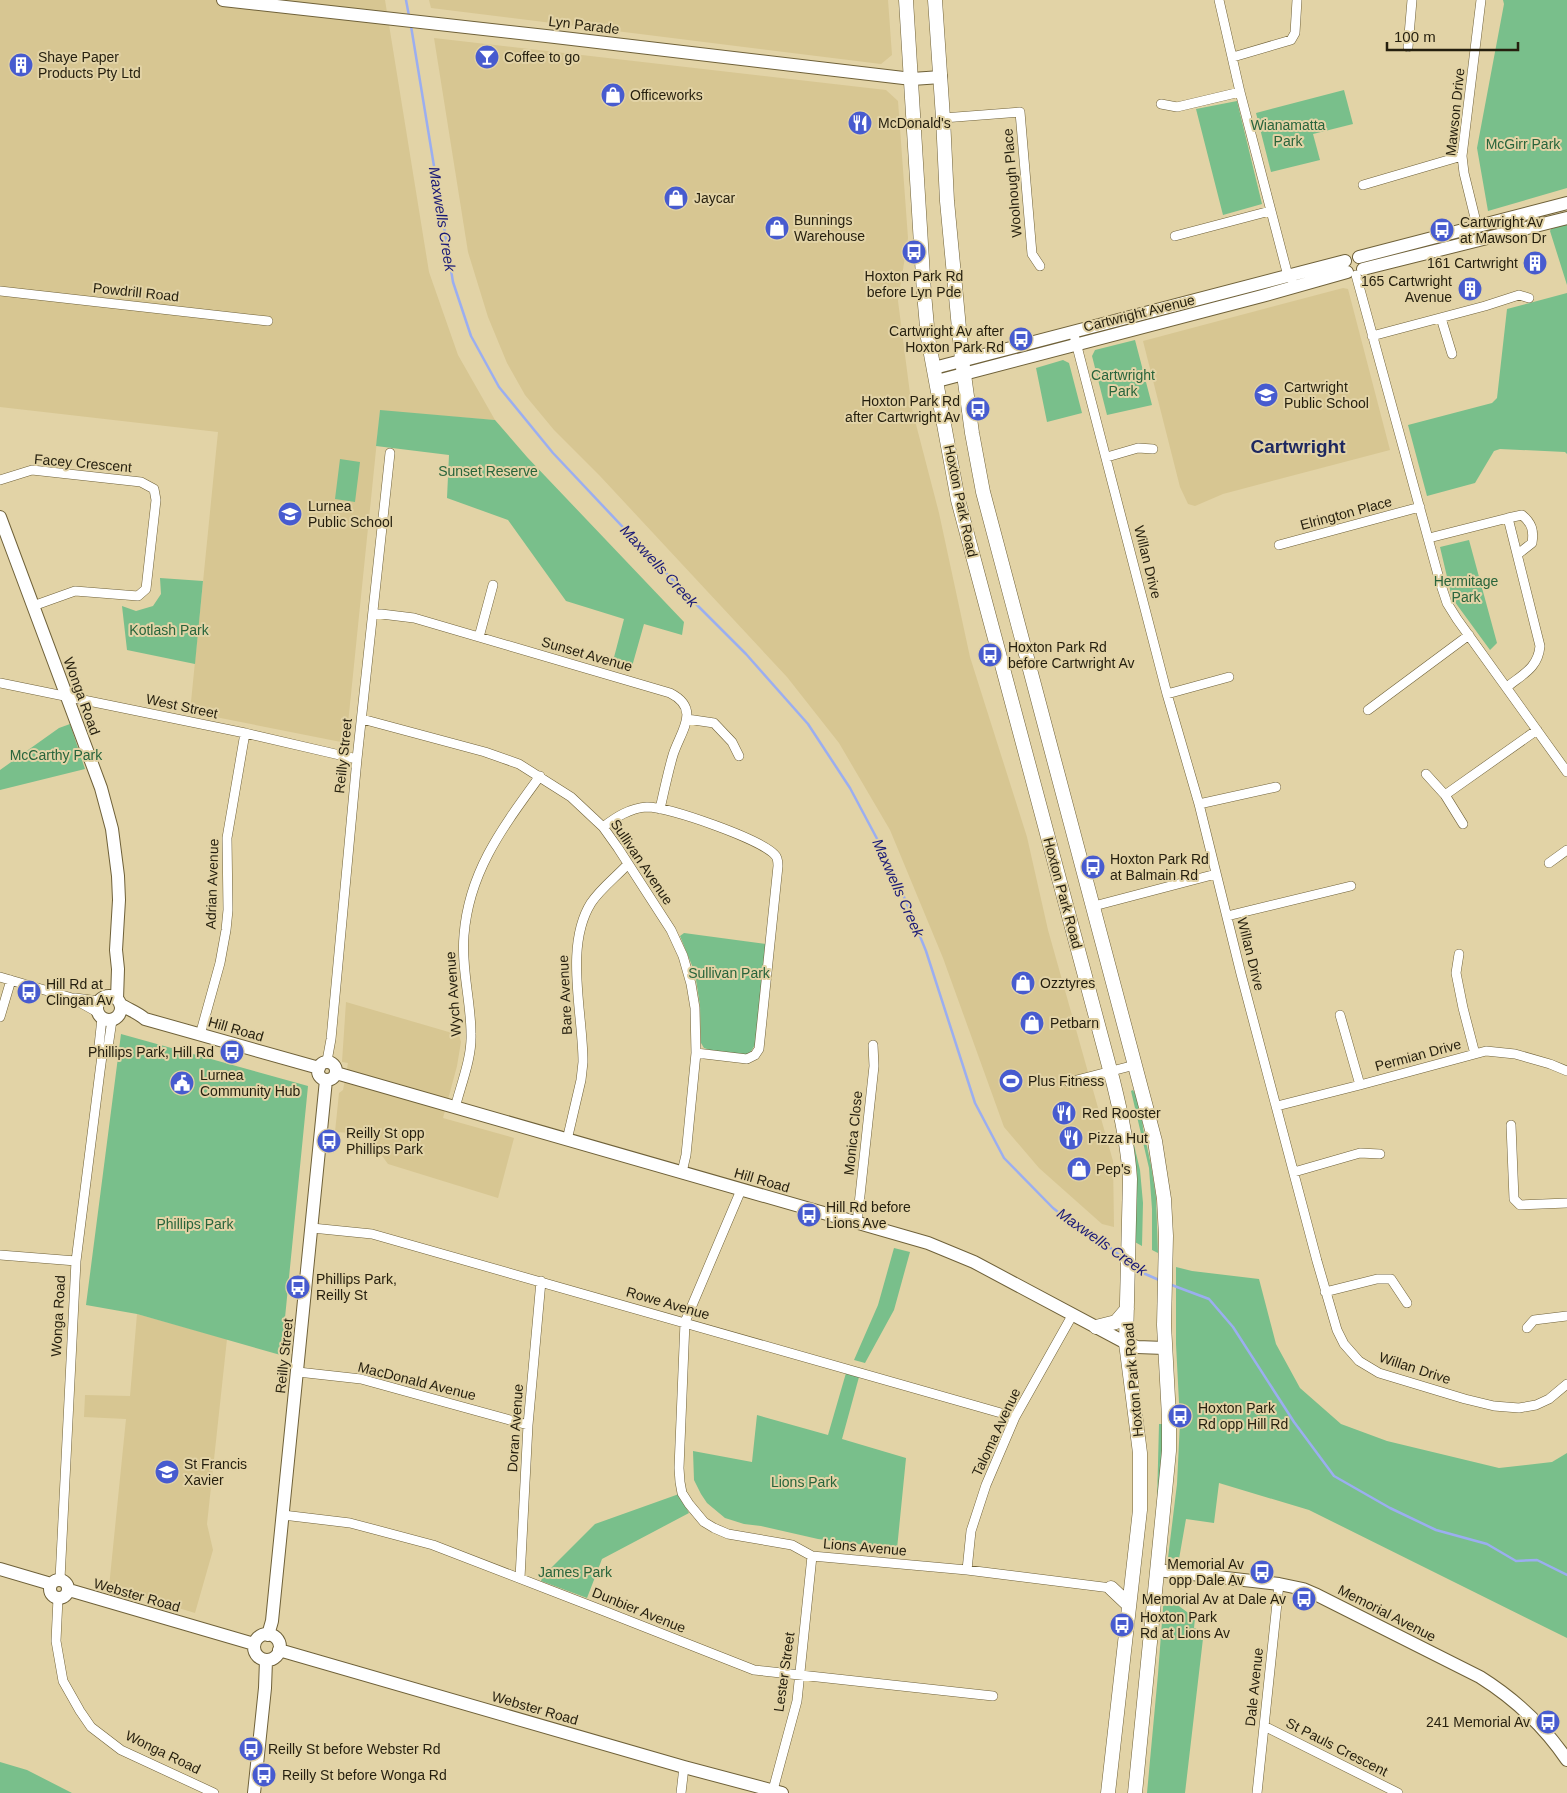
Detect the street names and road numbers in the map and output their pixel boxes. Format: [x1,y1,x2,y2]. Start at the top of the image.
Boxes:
street label: Lyn Parade [548,13,620,37]
street label: Mawson Drive [1442,67,1468,157]
street label: Woolnough Place [999,128,1025,238]
street label: Powdrill Road [92,280,180,304]
street label: Cartwright Avenue [1082,291,1197,335]
street label: Hoxton Park Road [941,443,981,559]
street label: Facey Crescent [33,451,133,475]
street label: Elrington Place [1298,493,1394,533]
street label: Willan Drive [1131,524,1165,600]
street label: Sunset Avenue [540,633,635,675]
street label: Wonga Road [61,655,103,737]
street label: West Street [145,691,219,721]
street label: Reilly Street [331,718,355,794]
street label: Sullivan Avenue [608,816,677,908]
street label: Hoxton Park Road [1040,836,1086,950]
street label: Adrian Avenue [202,838,222,930]
street label: Willan Drive [1234,916,1268,992]
street label: Wych Avenue [442,951,464,1037]
street label: Bare Avenue [555,954,575,1035]
street label: Hill Road [206,1013,266,1045]
street label: Permian Drive [1373,1036,1463,1074]
street label: Monica Close [841,1090,865,1176]
street label: Hill Road [732,1164,792,1196]
street label: Wonga Road [48,1275,68,1357]
street label: Rowe Avenue [624,1283,712,1323]
street label: Reilly Street [272,1318,296,1394]
street label: Hoxton Park Road [1120,1322,1146,1438]
street label: Willan Drive [1377,1349,1453,1387]
street label: MacDonald Avenue [356,1359,478,1403]
street label: Doran Avenue [504,1383,526,1473]
street label: Taloma Avenue [969,1385,1024,1479]
street label: Lions Avenue [823,1535,908,1559]
street label: Webster Road [92,1575,182,1615]
street label: Memorial Avenue [1335,1581,1439,1645]
street label: Dunbier Avenue [590,1584,688,1636]
street label: Lester Street [771,1631,798,1713]
street label: Dale Avenue [1242,1647,1266,1727]
street label: Webster Road [490,1688,580,1728]
street label: St Pauls Crescent [1283,1714,1391,1780]
street label: Wonga Road [123,1727,203,1777]

